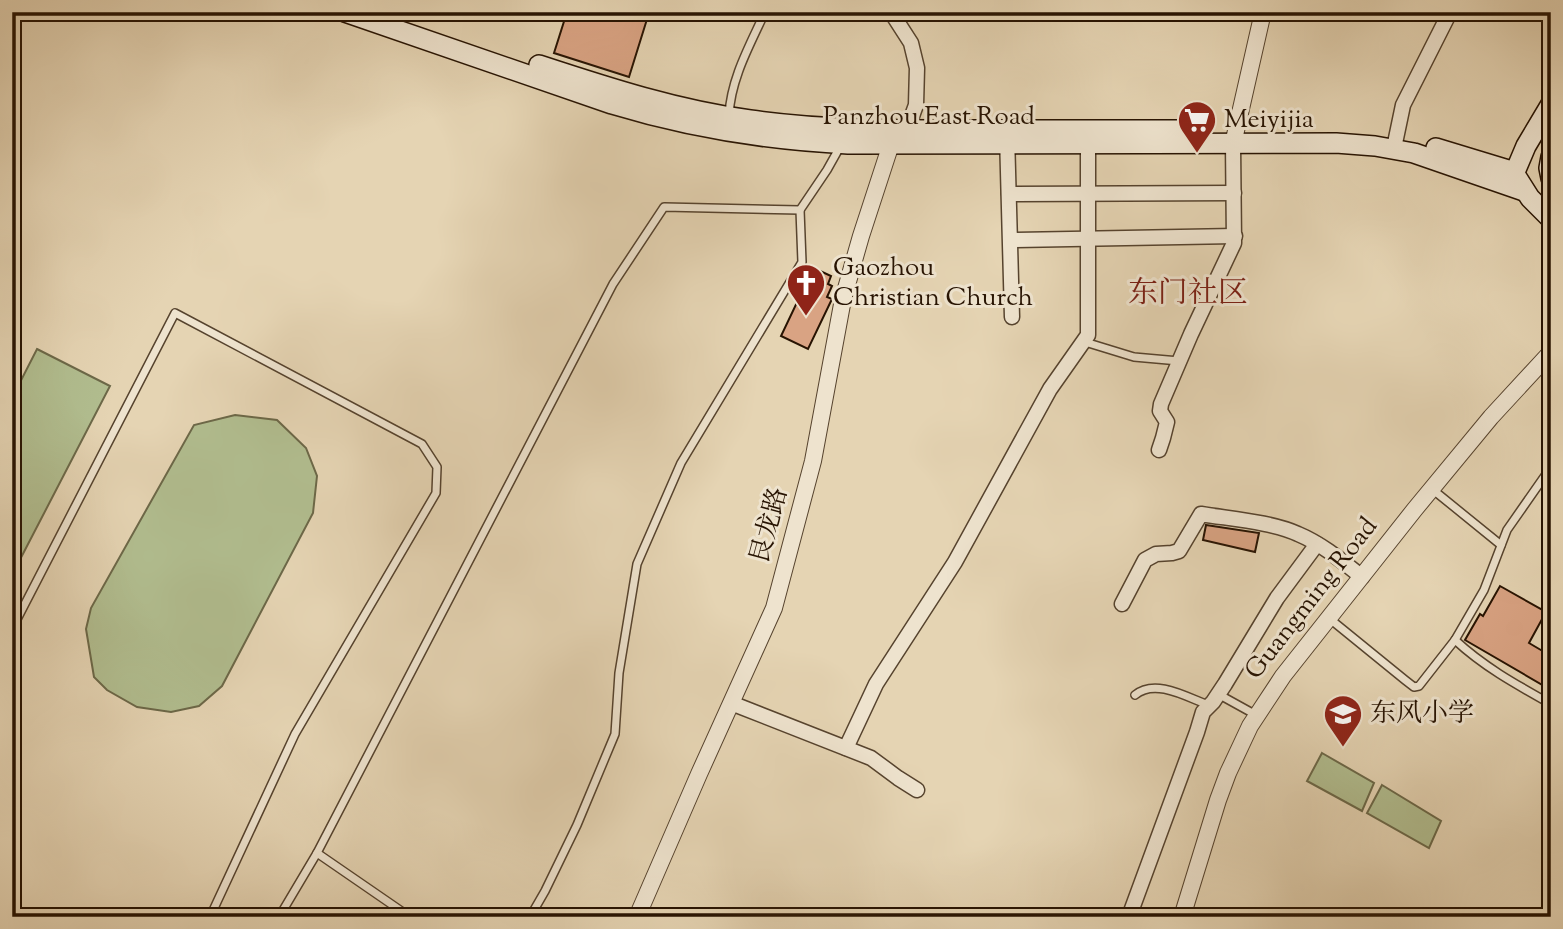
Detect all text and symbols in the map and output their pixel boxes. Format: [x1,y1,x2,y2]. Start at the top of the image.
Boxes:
street label: Panzhou East Road [823,99,1035,136]
supermarket icon: Meiyijia [1176,99,1218,154]
place label: Meiyijia [1224,102,1314,139]
place label: Gaozhou Christian Church [833,250,1033,317]
church icon: Gaozhou Christian Church [785,262,827,317]
district label: 东门社区 [1128,273,1248,316]
street label: 艮龙路 [742,484,798,568]
street label: Guangming Road [1237,510,1387,688]
school or university icon: 东风小学 [1322,693,1364,748]
place label: 东风小学 [1370,696,1474,733]

